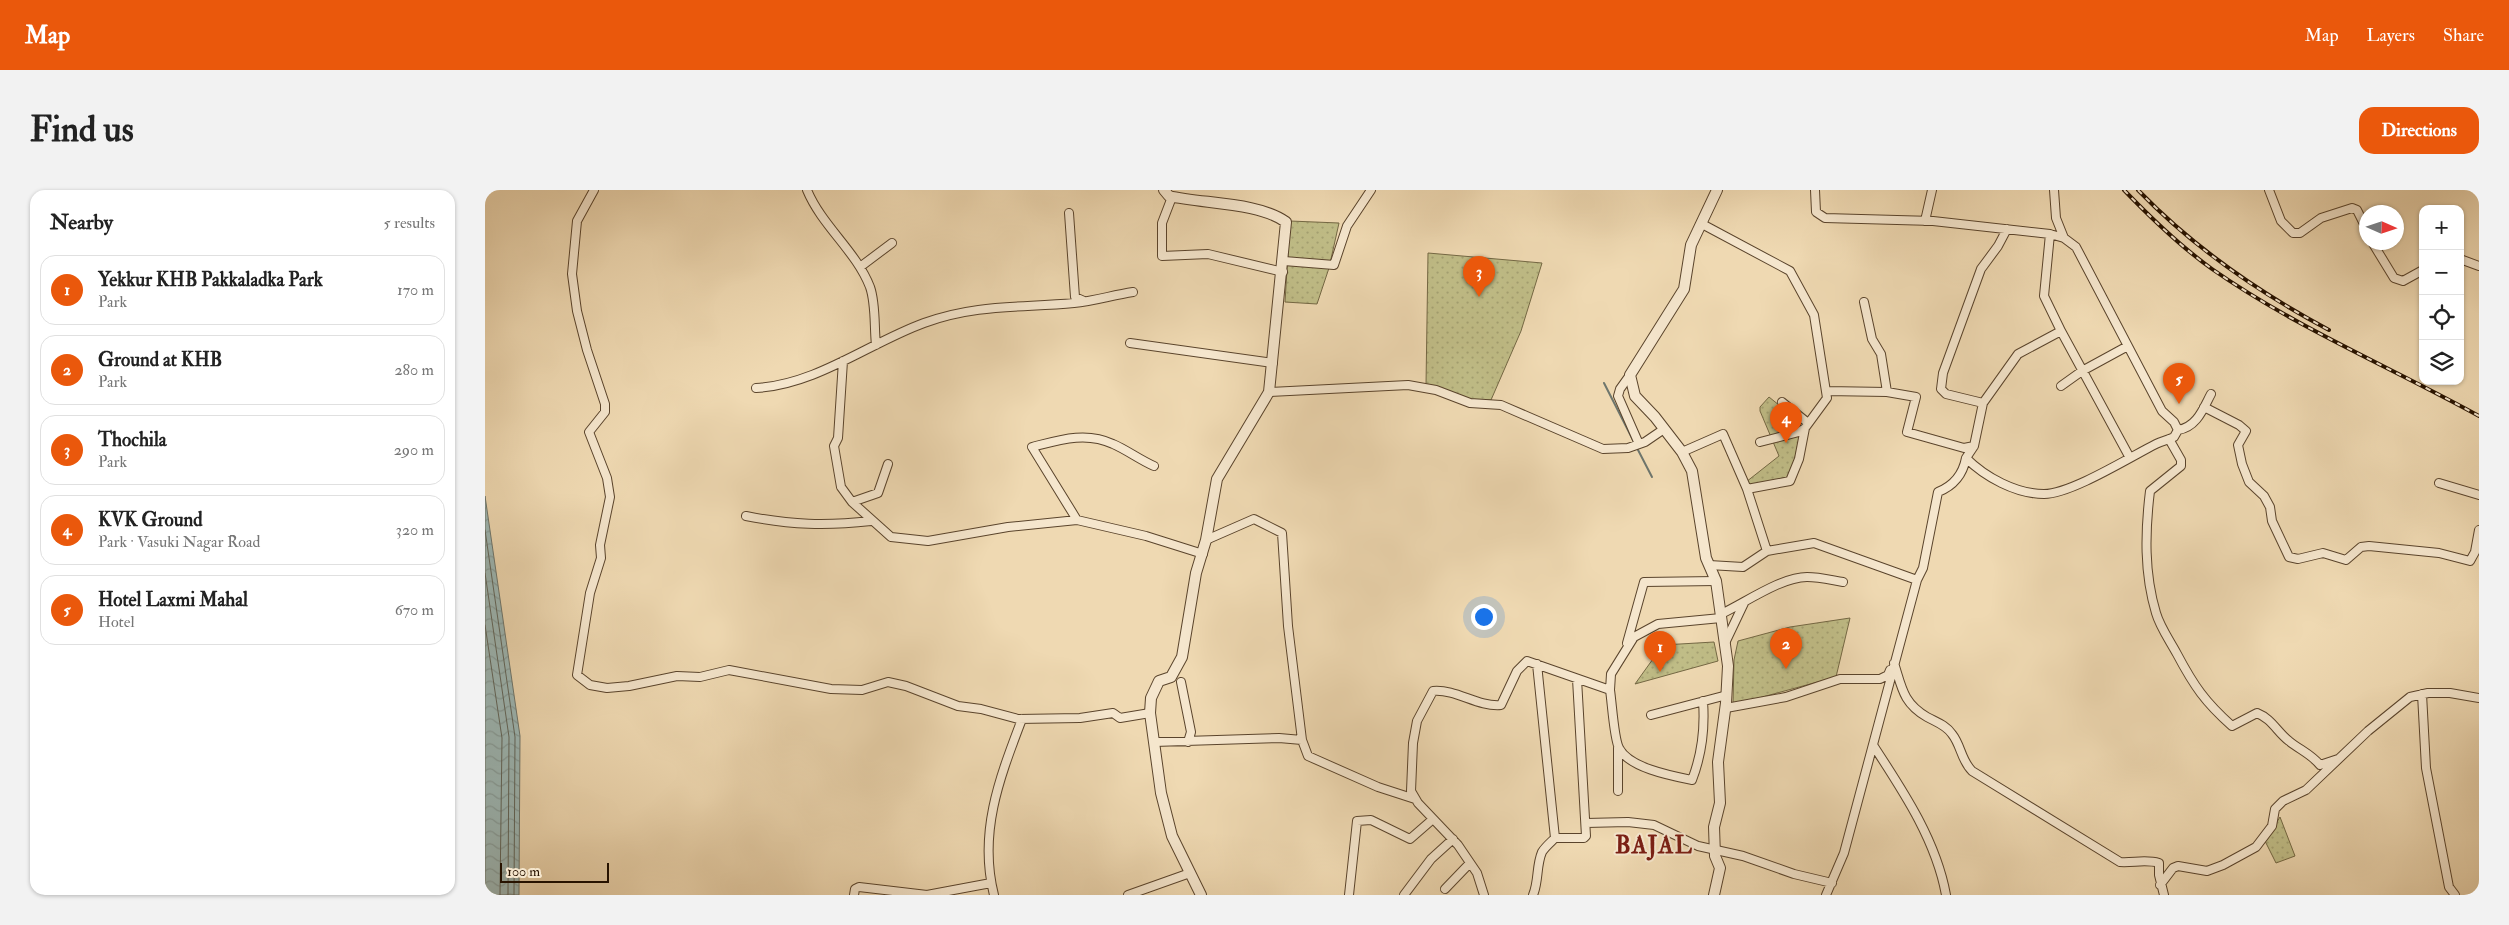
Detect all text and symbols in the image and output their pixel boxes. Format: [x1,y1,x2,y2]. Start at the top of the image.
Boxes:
text: Map [25,20,70,51]
text: Map [2305,24,2339,47]
text: Layers [2367,24,2415,47]
text: Share [2443,24,2484,47]
button: Directions [2359,107,2479,154]
text: Find us [30,108,134,152]
north arrow [2359,205,2404,250]
map controls [2419,205,2464,385]
button: + [2419,205,2464,250]
text: Nearby [50,209,113,236]
text: 5 results [384,213,435,233]
button: − [2419,250,2464,295]
pin: 3 [1463,256,1495,297]
text: Yekkur KHB Pakkaladka Park [98,268,323,292]
text: 1 [64,280,70,300]
text: 170 m [397,280,434,300]
text: Park [98,292,127,312]
button: locate [2419,295,2464,340]
button: layers [2419,340,2464,385]
text: Ground at KHB [98,348,222,372]
text: 2 [63,360,71,380]
text: 280 m [394,360,434,380]
pin: 5 [2163,363,2195,404]
text: Park [98,372,127,392]
pin: 4 [1770,402,1802,443]
text: Thochila [98,428,167,452]
text: 3 [64,440,70,460]
text: 290 m [394,440,434,460]
text: Park [98,452,127,472]
text: KVK Ground [98,508,203,532]
text: 4 [63,520,71,540]
text: 320 m [396,520,434,540]
text: Park · Vasuki Nagar Road [98,532,260,552]
text: Hotel Laxmi Mahal [98,588,248,612]
text: 5 [63,600,71,620]
text: 670 m [395,600,434,620]
your location [1471,604,1497,630]
text: Hotel [98,612,135,632]
pin: 2 [1770,628,1802,669]
pin: 1 [1644,631,1676,672]
district label: BAJAL [1615,830,1693,861]
scale bar [500,860,609,883]
text: 100 m [507,863,540,880]

